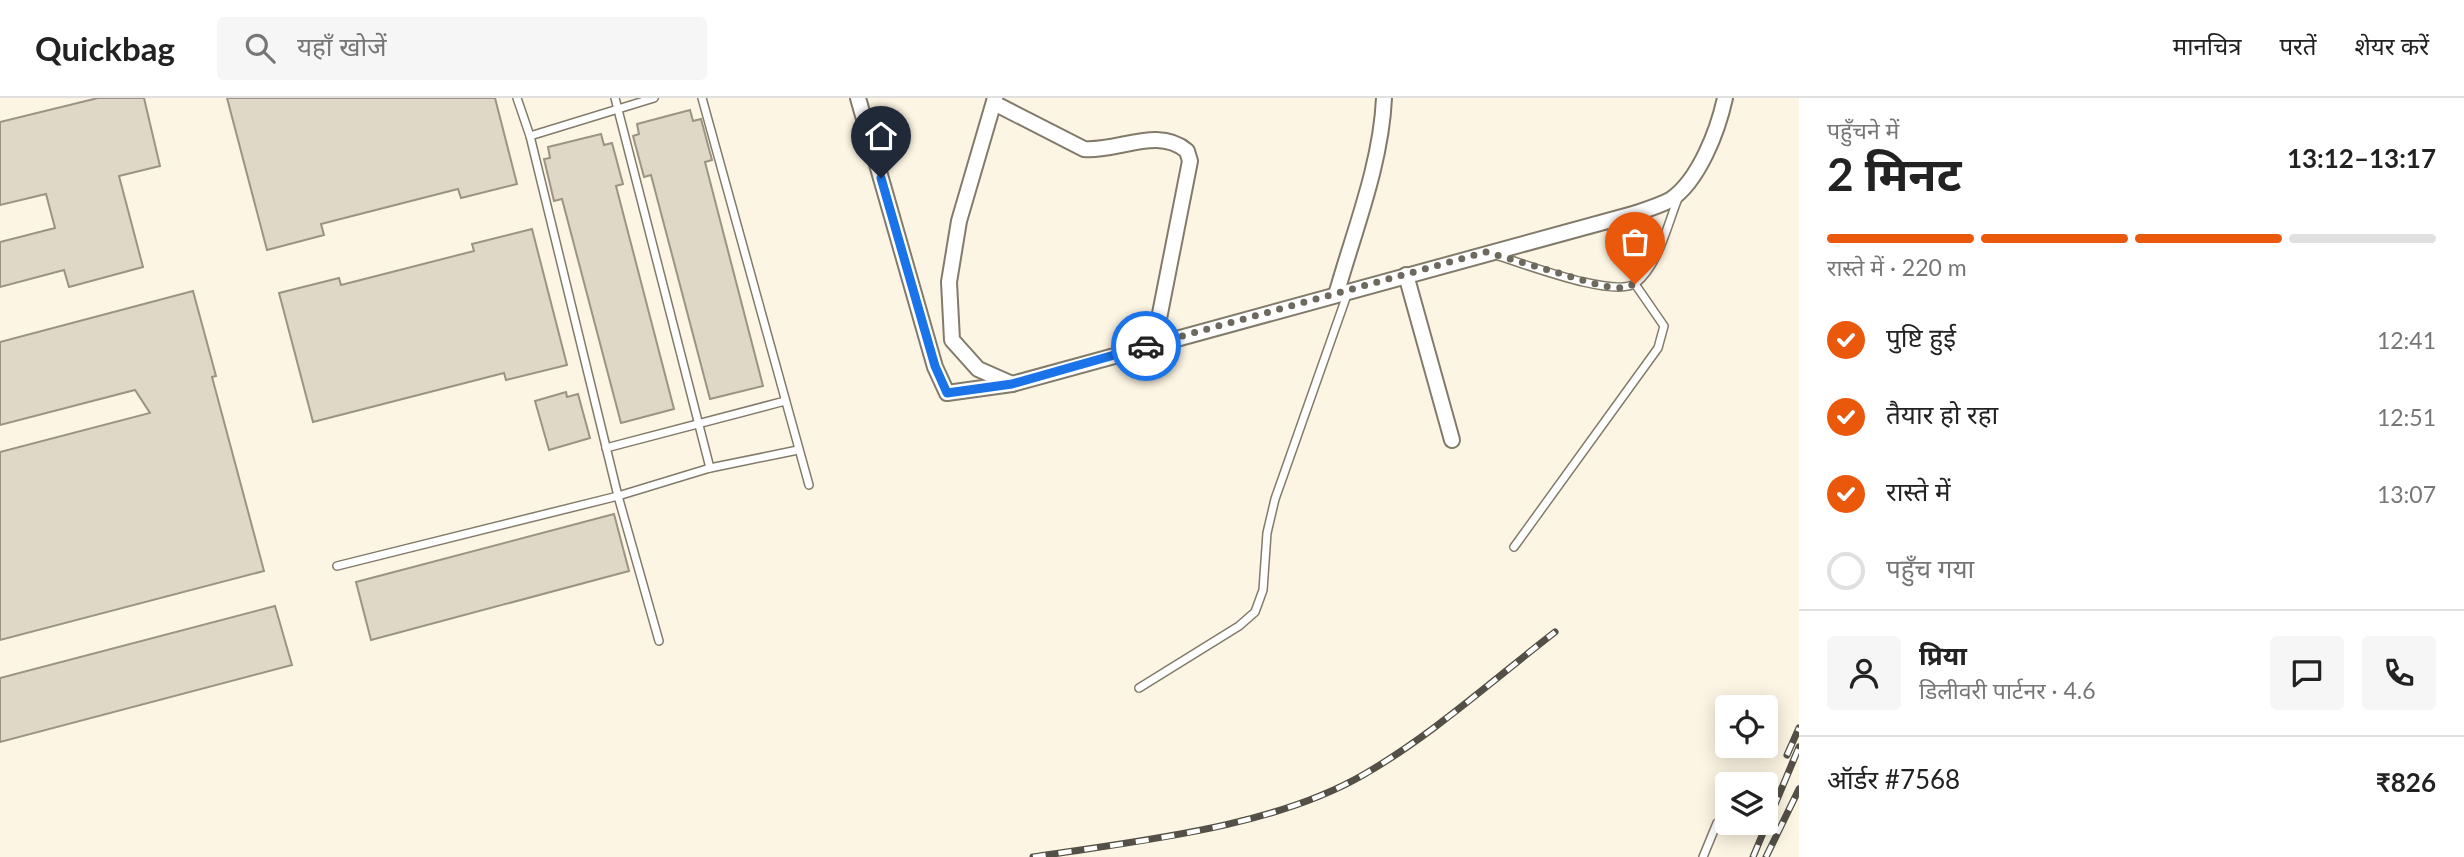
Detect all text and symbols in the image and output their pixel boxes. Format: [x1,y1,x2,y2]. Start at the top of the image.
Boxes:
search box [217,17,707,80]
text: Quickbag [35,28,175,68]
icon: search [241,29,279,67]
text: यहाँ खोजें [297,30,386,62]
text: मानचित्र [2173,31,2241,60]
text: परतें [2279,31,2317,60]
text: शेयर करें [2355,31,2429,60]
pin [851,106,911,178]
text: पहुँचने में [1827,116,1899,144]
icon: home [862,117,900,155]
text: 13:12–13:17 [2287,142,2436,174]
text: 2 मिनट [1827,146,1961,201]
pin [1605,212,1665,284]
icon: bag [1616,223,1654,261]
text: रास्ते में · 220 m [1827,253,1967,281]
courier [1111,311,1181,381]
icon: check [1827,321,1865,359]
text: पुष्टि हुई [1886,321,1956,353]
text: 12:41 [2377,326,2436,354]
icon: car [1127,327,1165,365]
icon: check [1827,398,1865,436]
text: तैयार हो रहा [1886,398,1998,430]
text: 12:51 [2377,403,2436,431]
icon: check [1827,475,1865,513]
text: रास्ते में [1886,475,1951,507]
text: 13:07 [2377,480,2436,508]
text: पहुँच गया [1886,552,1974,584]
button: person [1827,636,1901,710]
button: chat [2270,636,2344,710]
button: phone [2362,636,2436,710]
text: प्रिया [1919,639,1967,671]
text: डिलीवरी पार्टनर · 4.6 [1919,676,2096,704]
map controls [1715,695,1778,835]
button: locate [1715,695,1778,758]
text: ऑर्डर #7568 [1827,763,1960,795]
text: ₹826 [2376,766,2436,798]
button: layers [1715,772,1778,835]

